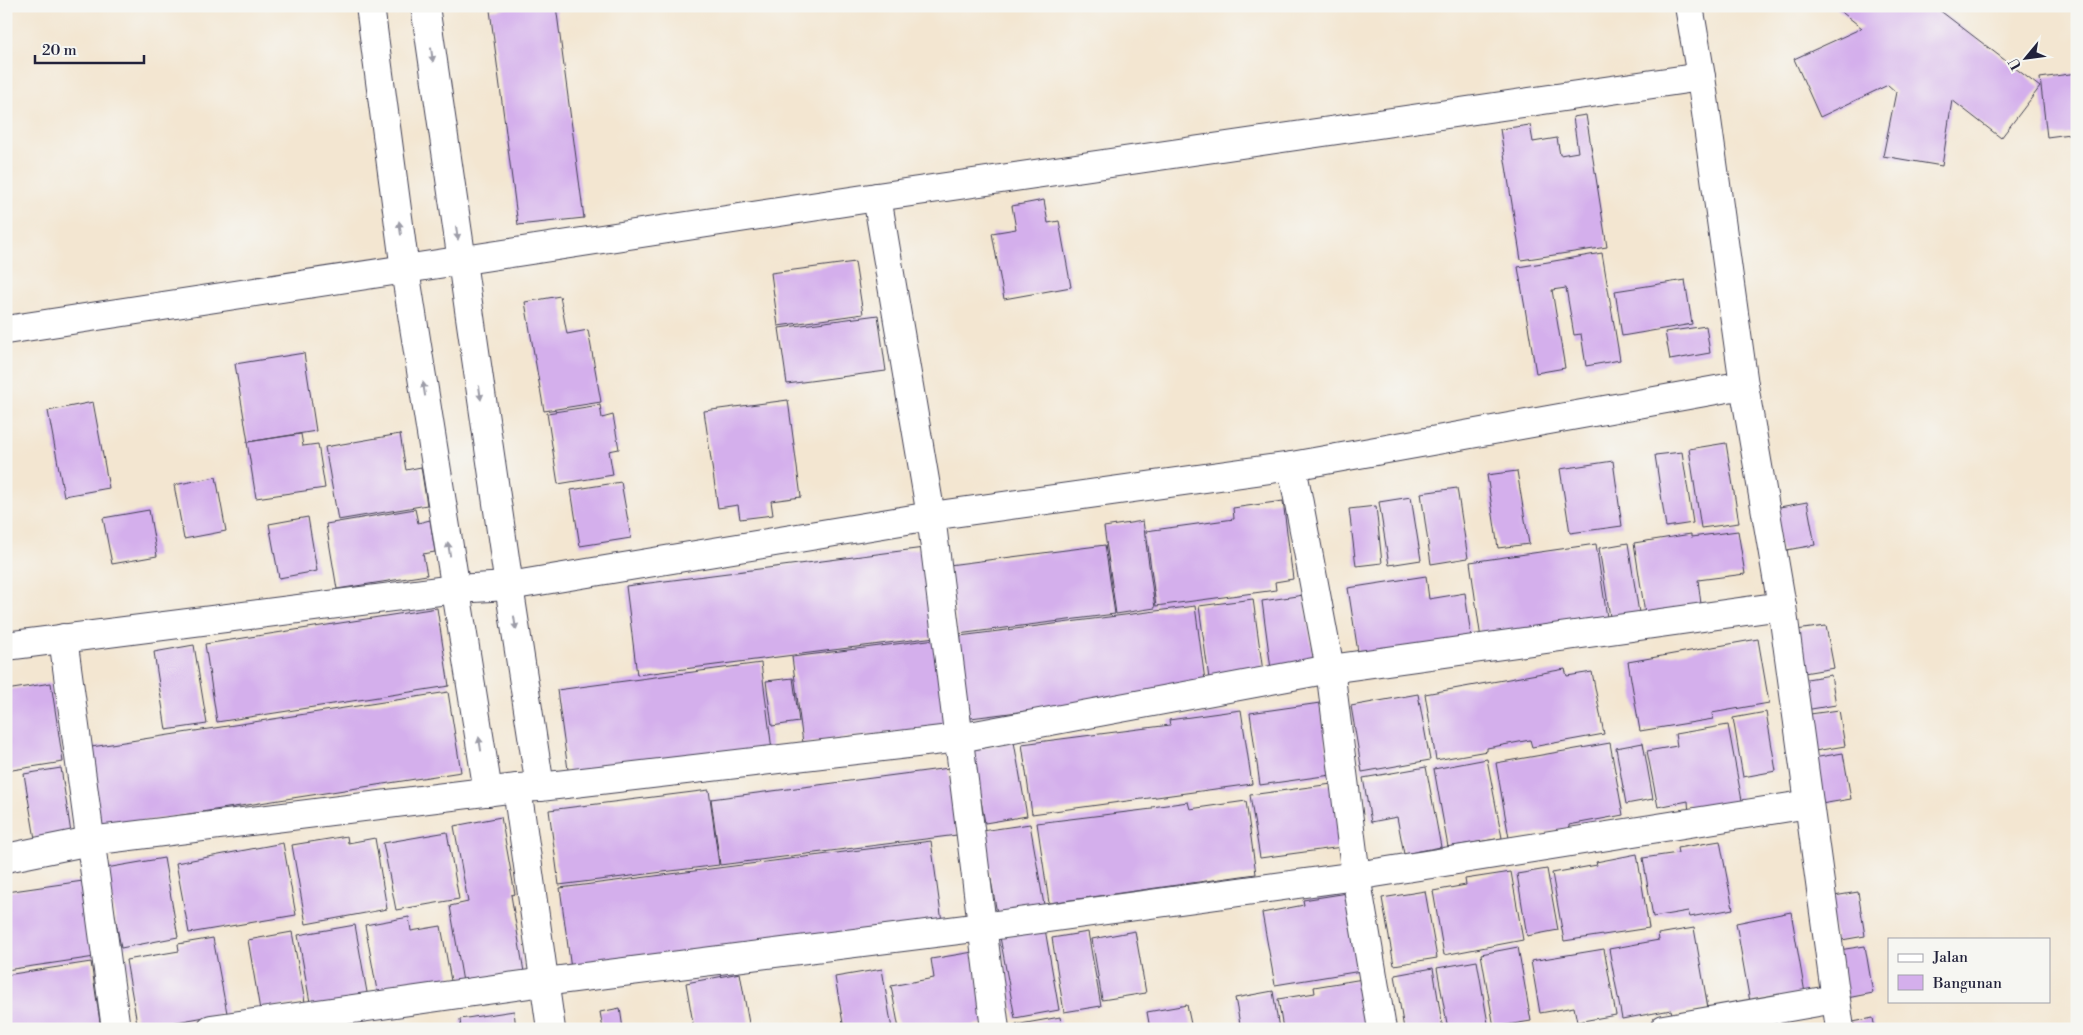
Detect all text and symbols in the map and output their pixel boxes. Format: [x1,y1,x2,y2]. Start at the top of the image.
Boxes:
scale bar [35,32,144,64]
north arrow [2000,32,2050,82]
text: 20 m [42,41,77,60]
one-way arrow [428,47,436,63]
text: U [2005,55,2026,73]
one-way arrow [395,220,403,236]
one-way arrow [453,225,461,241]
one-way arrow [419,380,427,396]
one-way arrow [477,386,485,402]
one-way arrow [445,541,453,557]
one-way arrow [511,616,519,632]
one-way arrow [476,736,484,752]
legend [1888,938,2050,1002]
text: Jalan [1932,948,1968,967]
text: Bangunan [1932,974,2002,993]

